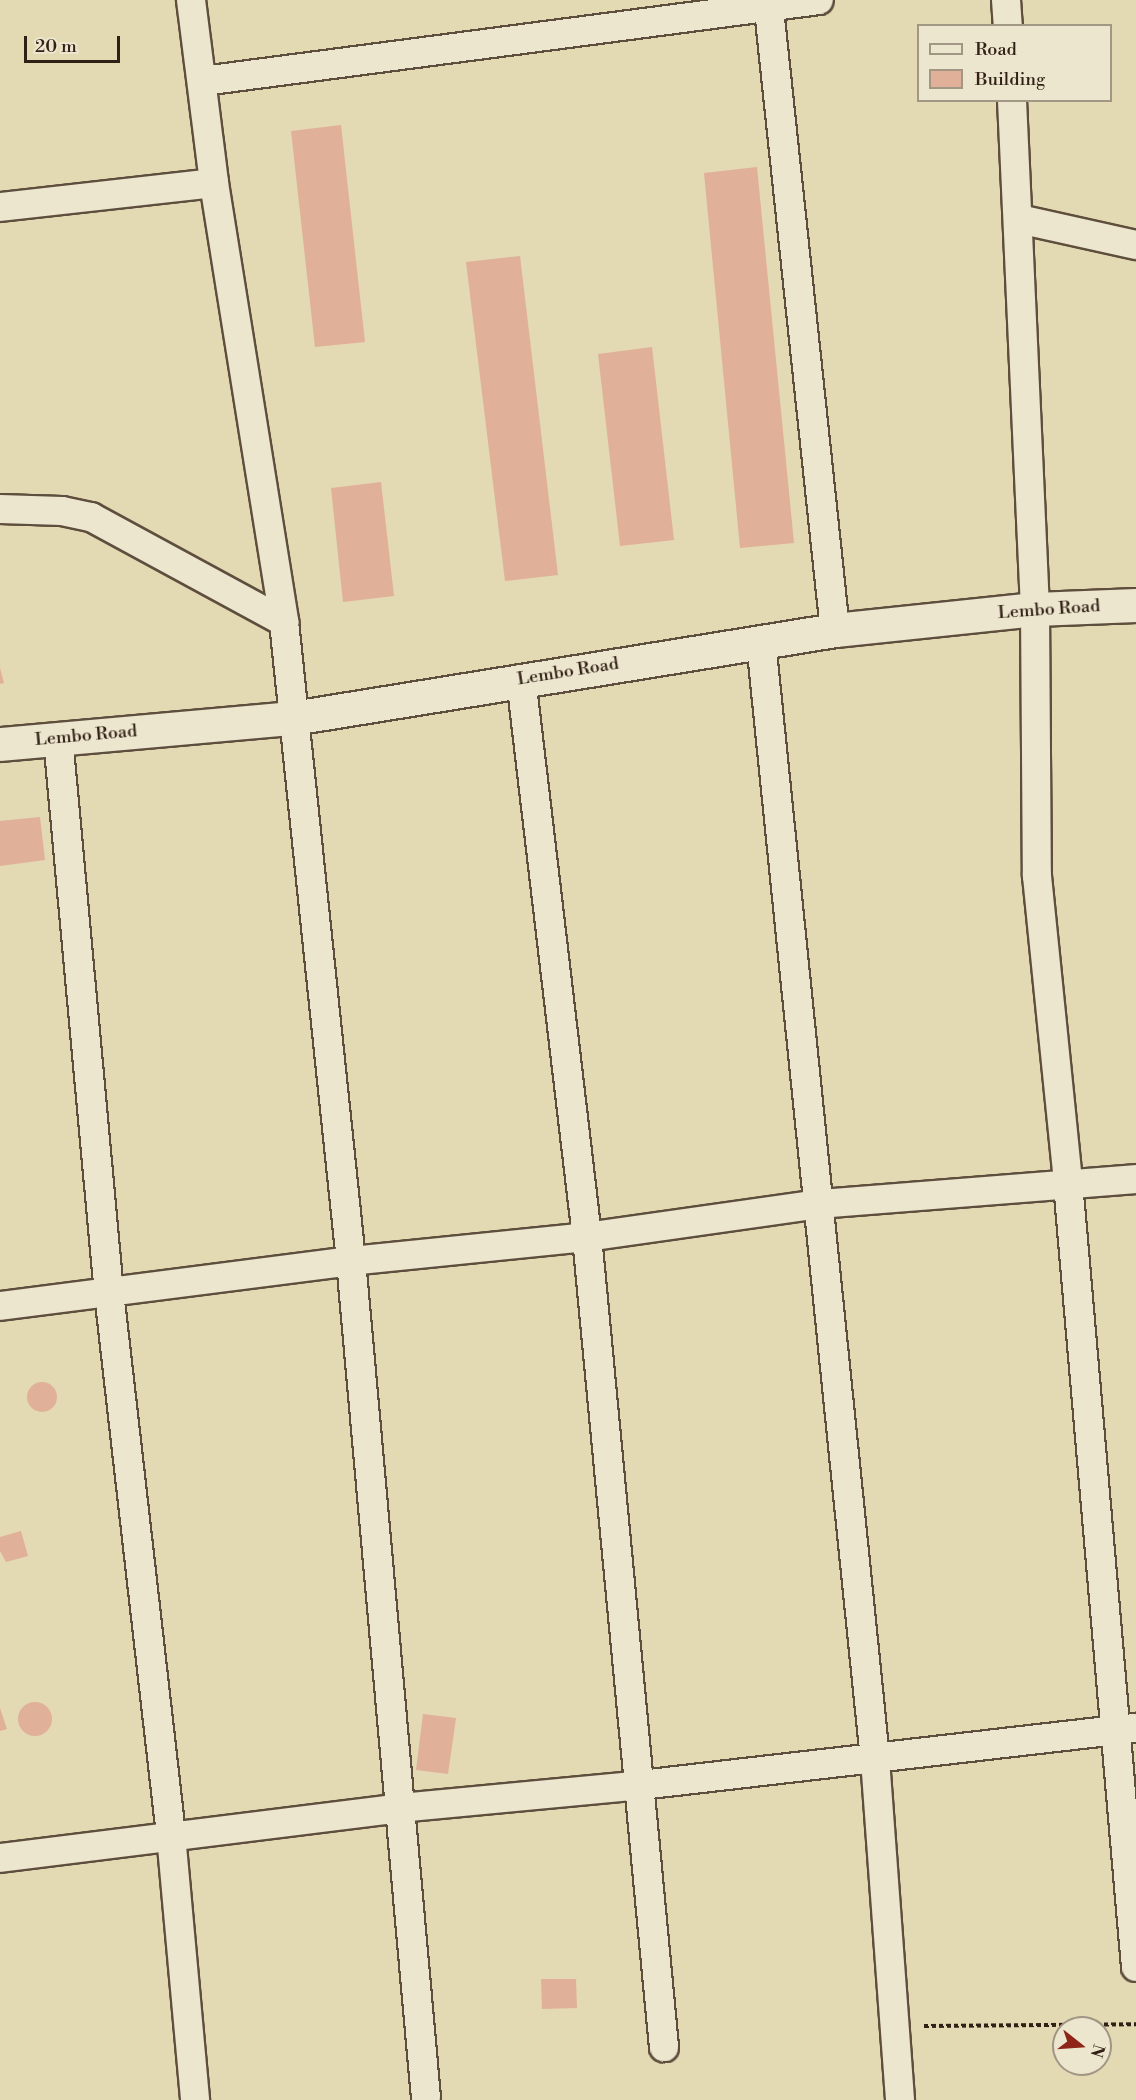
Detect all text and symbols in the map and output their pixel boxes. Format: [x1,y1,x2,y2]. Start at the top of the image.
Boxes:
scale bar [27,24,123,62]
legend [917,24,1112,102]
text: 20 m [35,35,77,58]
text: Road [975,38,1017,61]
text: Building [975,68,1045,91]
street label: Lembo Road [997,596,1101,624]
street label: Lembo Road [516,653,620,691]
street label: Lembo Road [34,721,138,751]
north arrow [1052,2016,1112,2076]
text: N [1086,2042,1109,2060]

